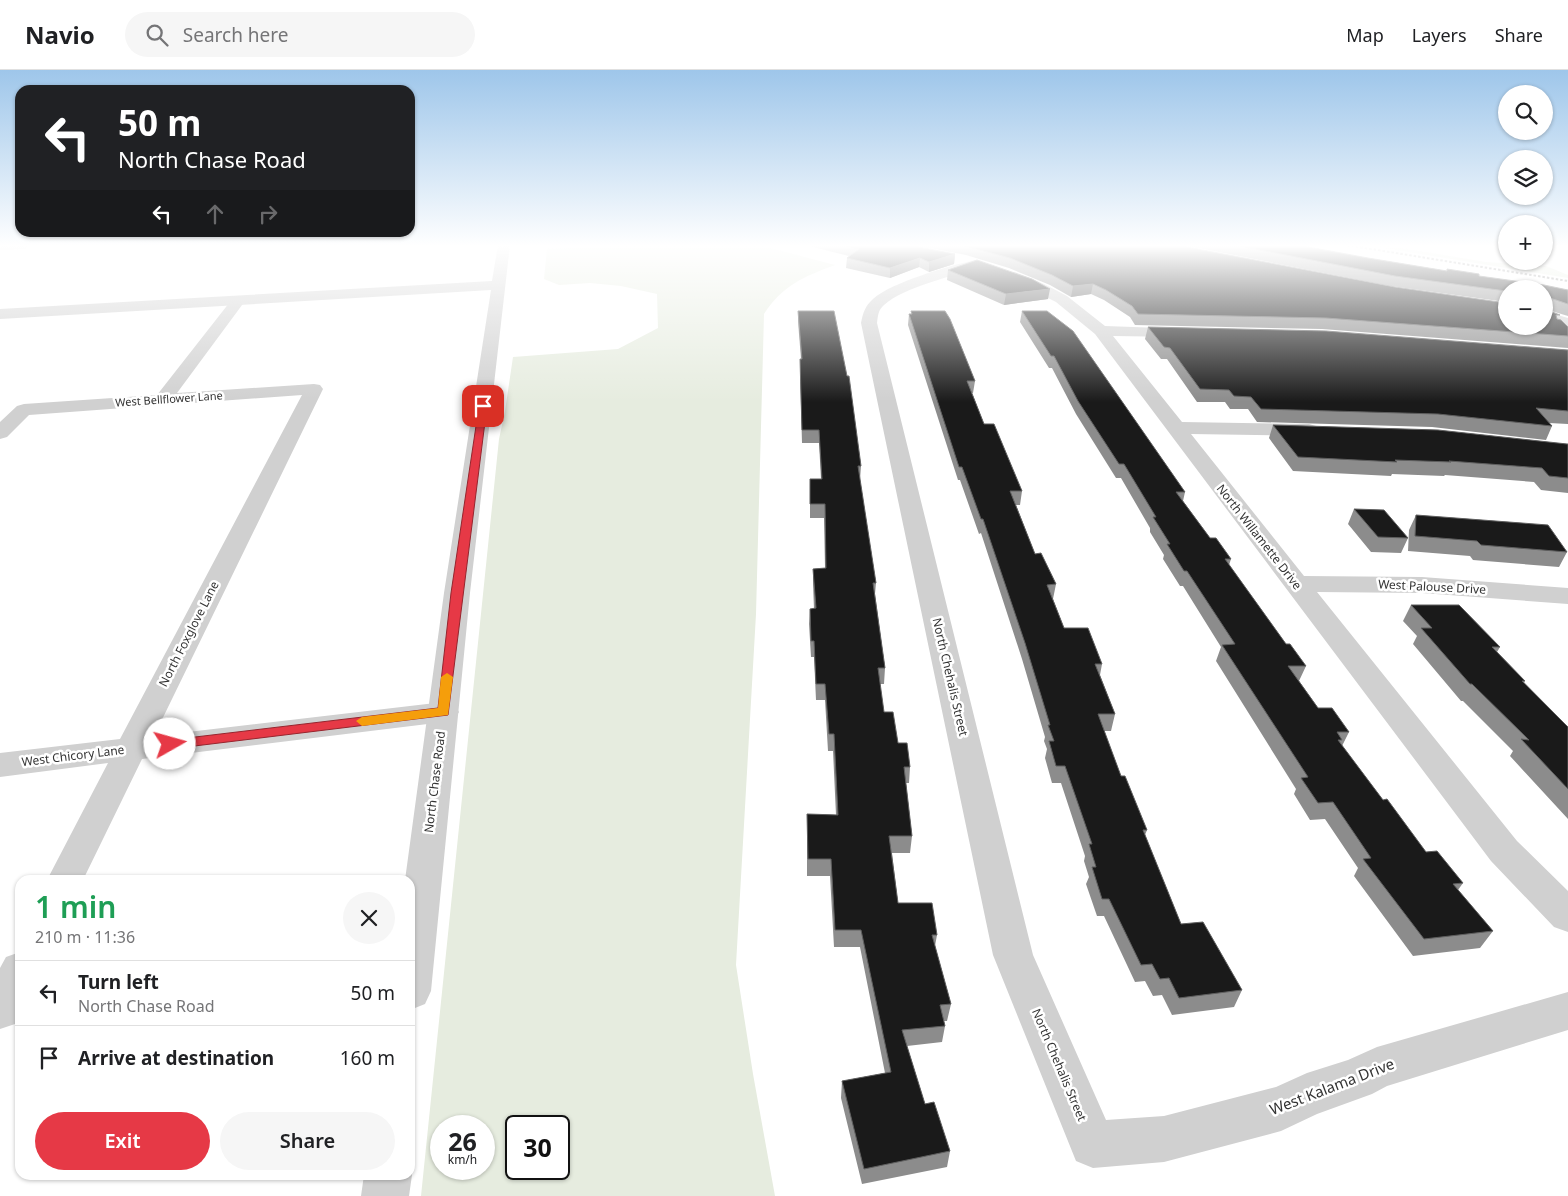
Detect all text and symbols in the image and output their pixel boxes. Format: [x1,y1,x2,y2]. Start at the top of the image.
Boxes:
search box [125,12,475,57]
text: Navio [25,18,95,51]
icon: search [143,21,171,49]
text: Search here [183,22,289,48]
text: Map [1346,23,1384,47]
text: Layers [1412,23,1467,47]
text: Share [1495,23,1543,47]
map controls [1498,85,1553,335]
button: search [1498,85,1553,140]
text: 50 m [118,99,201,146]
icon: left [35,105,100,170]
text: North Chase Road [118,144,306,174]
button: layers [1498,150,1553,205]
icon: left [148,200,176,228]
icon: ahead [201,200,229,228]
icon: right [254,200,282,228]
button: + [1498,215,1553,270]
button: − [1498,280,1553,335]
pin [462,385,504,427]
street label: West Bellflower Lane [115,387,223,410]
icon: arrive [469,392,497,420]
street label: North Willamette Drive [1213,480,1306,593]
street label: West Palouse Drive [1378,575,1487,598]
street label: North Foxglove Lane [155,578,223,690]
street label: North Chehalis Street [929,616,972,738]
position arrow [143,717,195,769]
street label: North Chase Road [420,730,449,834]
street label: West Chicory Lane [21,741,126,770]
text: 1 min [35,886,116,927]
button: close [343,892,395,944]
text: 210 m · 11:36 [35,926,135,948]
text: Turn left [78,969,159,995]
icon: left [35,979,63,1007]
text: 50 m [351,980,395,1006]
text: North Chase Road [78,995,215,1017]
street label: North Chehalis Street [1028,1006,1091,1124]
icon: arrive [35,1044,63,1072]
text: Arrive at destination [78,1045,274,1071]
text: 160 m [340,1045,395,1071]
street label: West Kalama Drive [1266,1053,1397,1119]
button: Exit [35,1112,210,1170]
button: Share [220,1112,395,1170]
speed limit sign: 30 [505,1115,570,1180]
text: 26 [448,1124,477,1158]
text: km/h [448,1151,477,1168]

